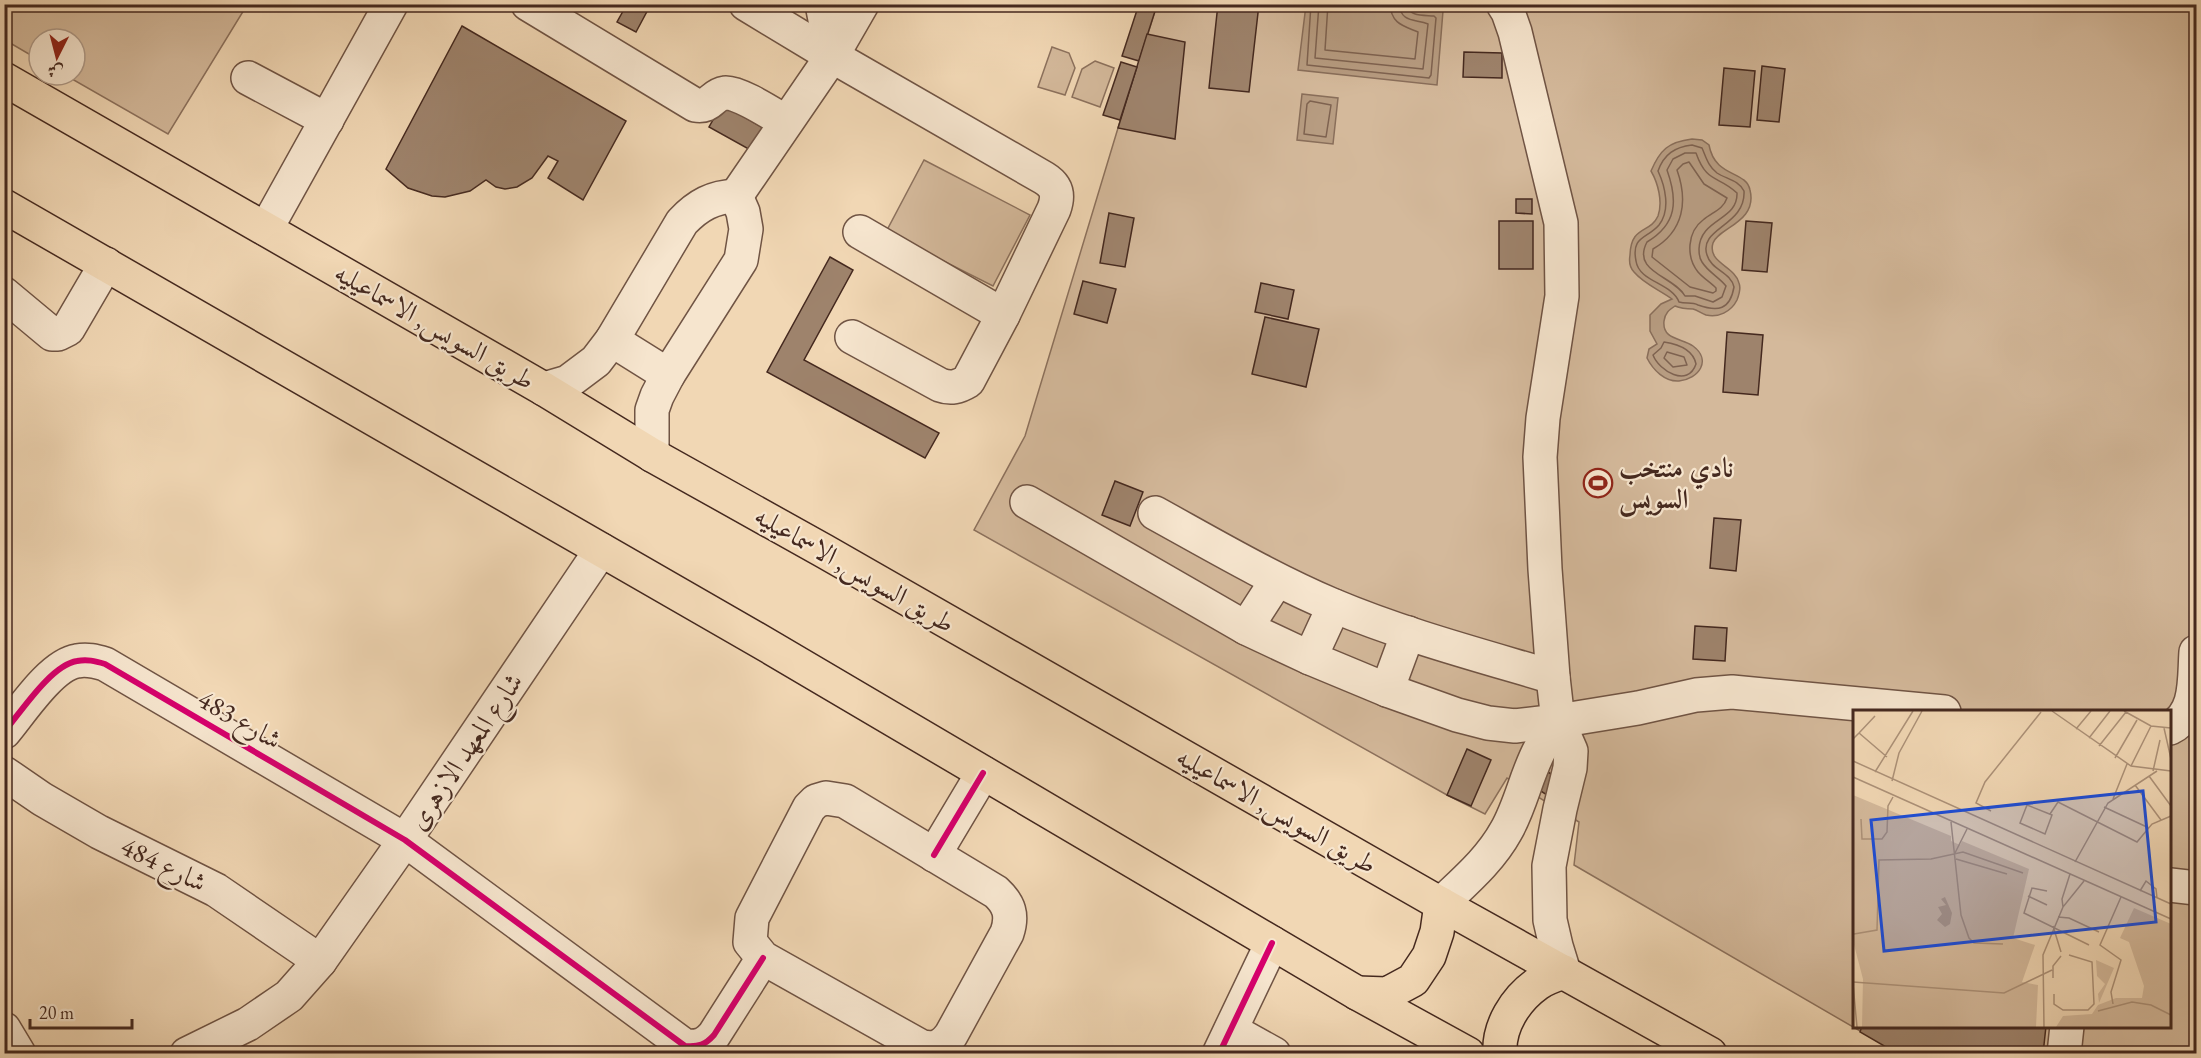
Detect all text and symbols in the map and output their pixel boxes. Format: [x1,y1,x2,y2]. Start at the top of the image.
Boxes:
north arrow [27,27,87,87]
text: ش [46,60,64,83]
street label: طريق السويس, الاسماعيليه [328,254,541,398]
place label: نادي منتخب السويس [1619,450,1733,517]
sports icon: نادي منتخب السويس [1582,467,1614,499]
street label: طريق السويس, الاسماعيليه [748,497,961,641]
street label: شارع المعهد الازهرى [400,666,535,839]
street label: شارع 483 [189,681,288,761]
inset map [1853,710,2171,1028]
street label: طريق السويس, الاسماعيليه [1170,738,1383,882]
street label: شارع 484 [113,828,213,904]
scale bar [30,992,132,1030]
text: 20 m [39,1001,74,1024]

